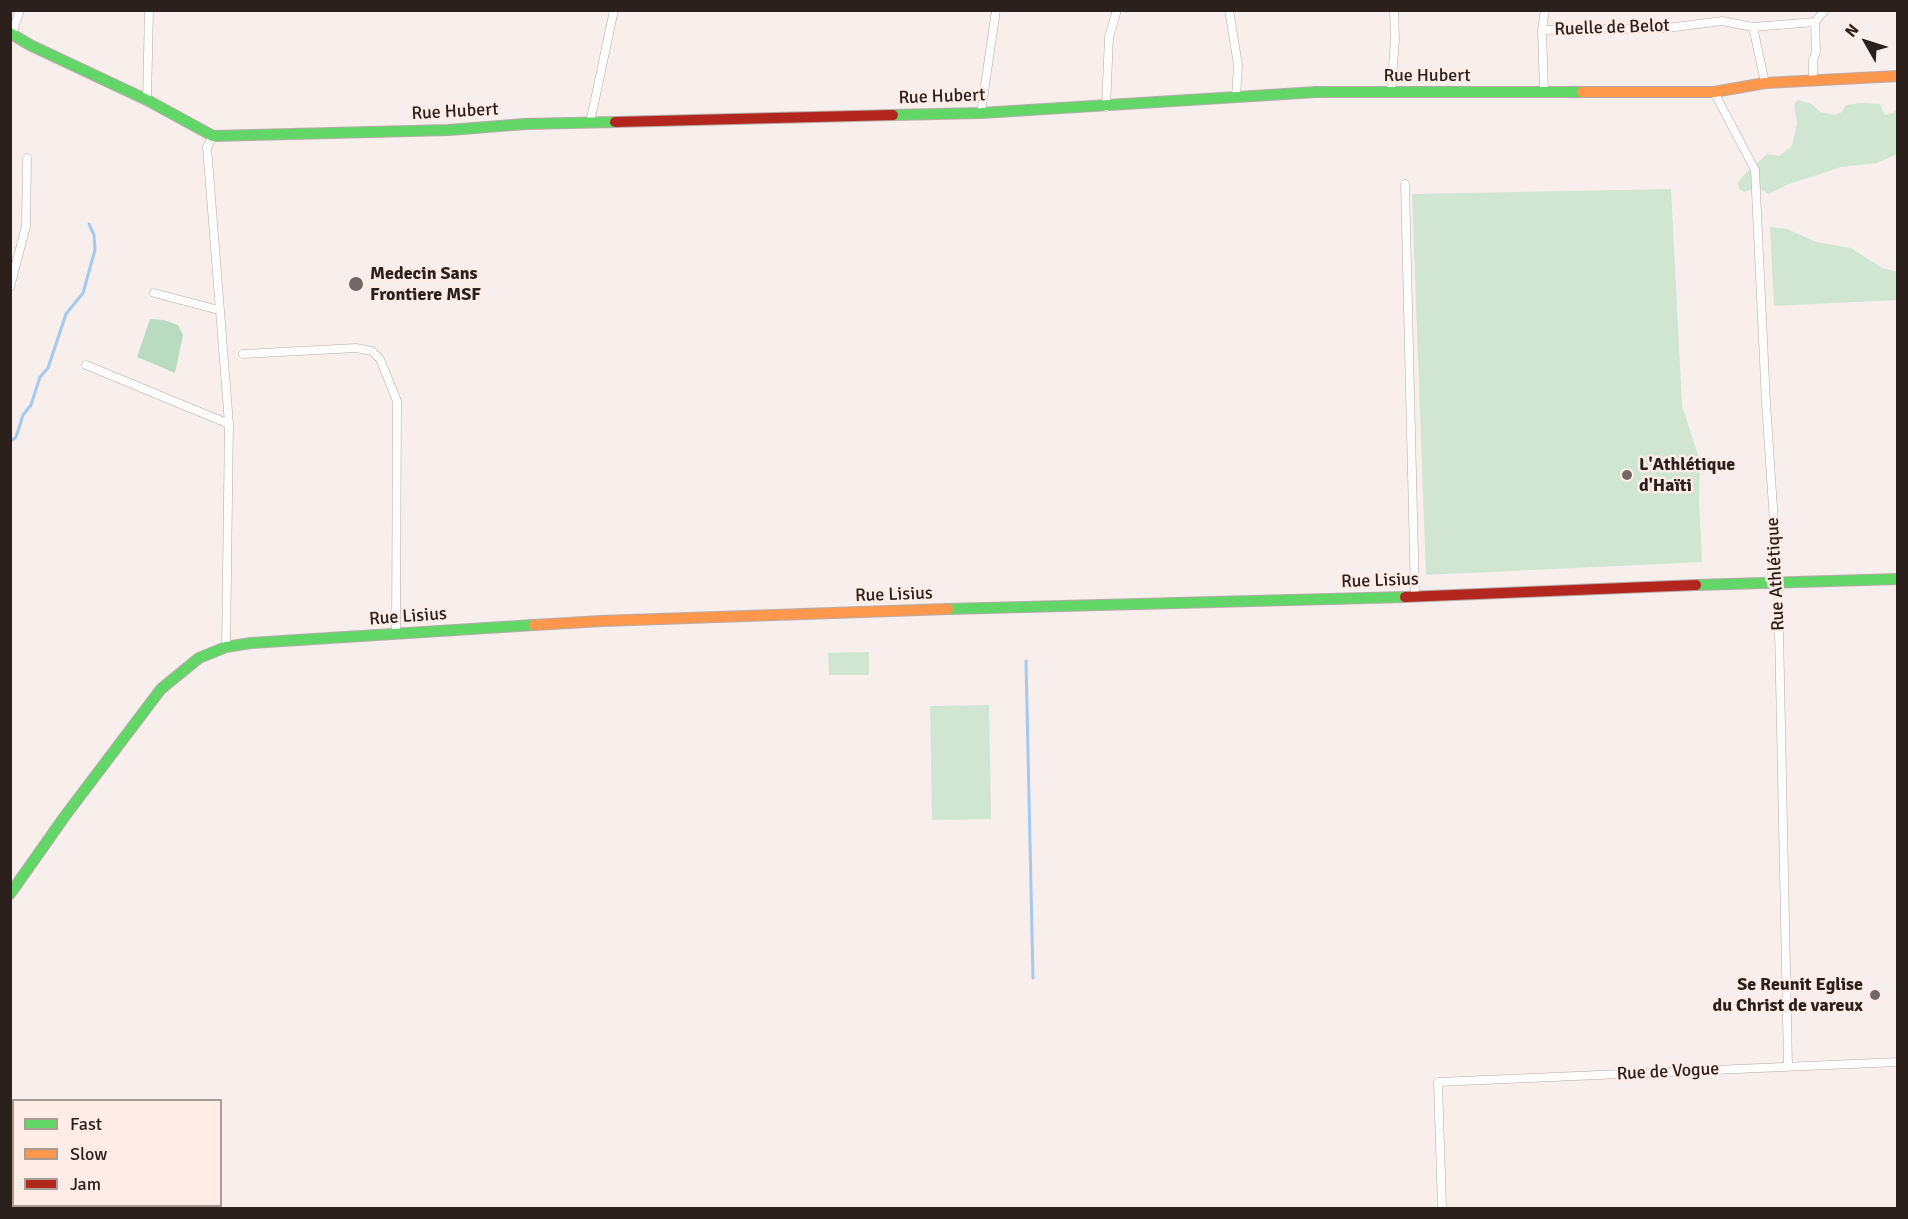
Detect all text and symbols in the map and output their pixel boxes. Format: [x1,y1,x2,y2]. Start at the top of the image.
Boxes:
north arrow [1836,12,1896,72]
street label: Ruelle de Belot [1554,15,1670,41]
text: N [1841,20,1863,41]
street label: Rue Hubert [1384,65,1470,87]
street label: Rue Hubert [898,85,986,109]
street label: Rue Hubert [411,99,499,125]
place label: Medecin Sans Frontiere MSF [370,263,481,306]
marker: Medecin Sans Frontiere MSF [347,275,365,293]
place label: L'Athlétique d'Haïti [1639,454,1735,496]
marker: L'Athlétique d'Haïti [1620,468,1634,482]
street label: Rue Athlétique [1762,517,1790,631]
street label: Rue Lisius [1341,569,1419,593]
street label: Rue Lisius [855,583,933,607]
street label: Rue Lisius [369,604,447,630]
place label: Se Reunit Eglise du Christ de vareux [1712,974,1863,1016]
marker: Se Reunit Eglise du Christ de vareux [1868,988,1882,1002]
street label: Rue de Vogue [1616,1059,1720,1085]
legend [12,1099,222,1207]
text: Fast [70,1113,102,1135]
text: Slow [70,1143,107,1165]
text: Jam [70,1173,101,1195]

